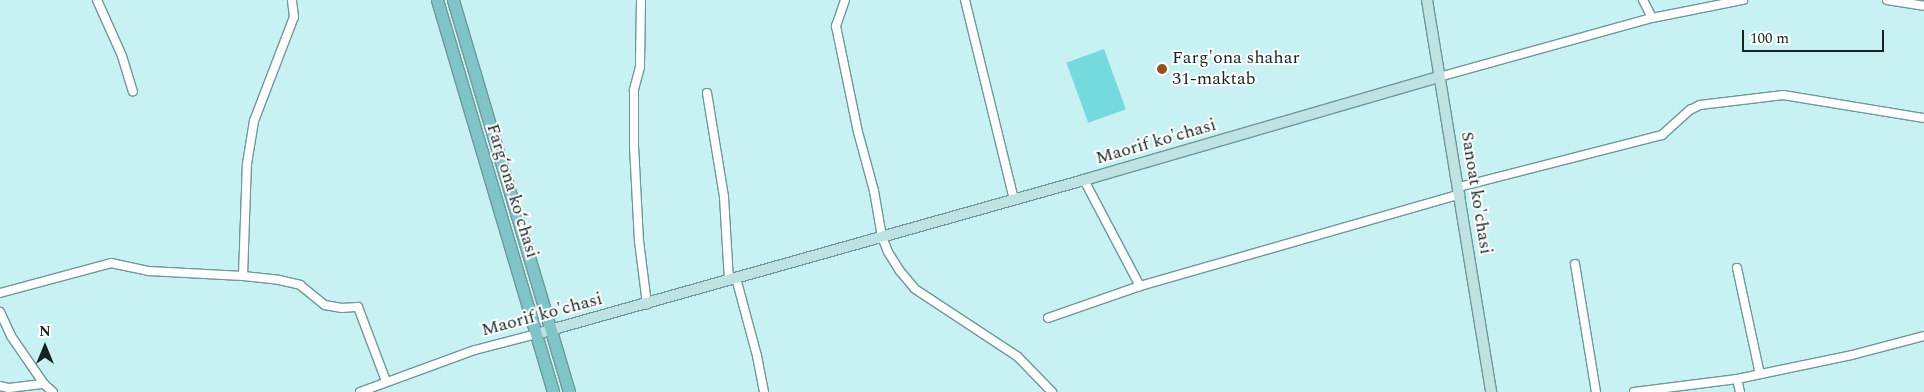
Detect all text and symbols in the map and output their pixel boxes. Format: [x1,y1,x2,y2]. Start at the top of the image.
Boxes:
scale bar [1744,20,1886,52]
text: 100 m [1750,27,1789,50]
place label: Farg'ona shahar 31-maktab [1172,48,1300,90]
marker: Farg'ona shahar 31-maktab [1156,63,1168,75]
street label: Maorif ko'chasi [1093,114,1219,170]
street label: Fargʻona koʻchasi [481,121,543,261]
street label: Sanoat ko'chasi [1456,130,1496,256]
street label: Maorif ko'chasi [479,288,605,342]
text: N [39,321,51,342]
north arrow [20,322,70,372]

